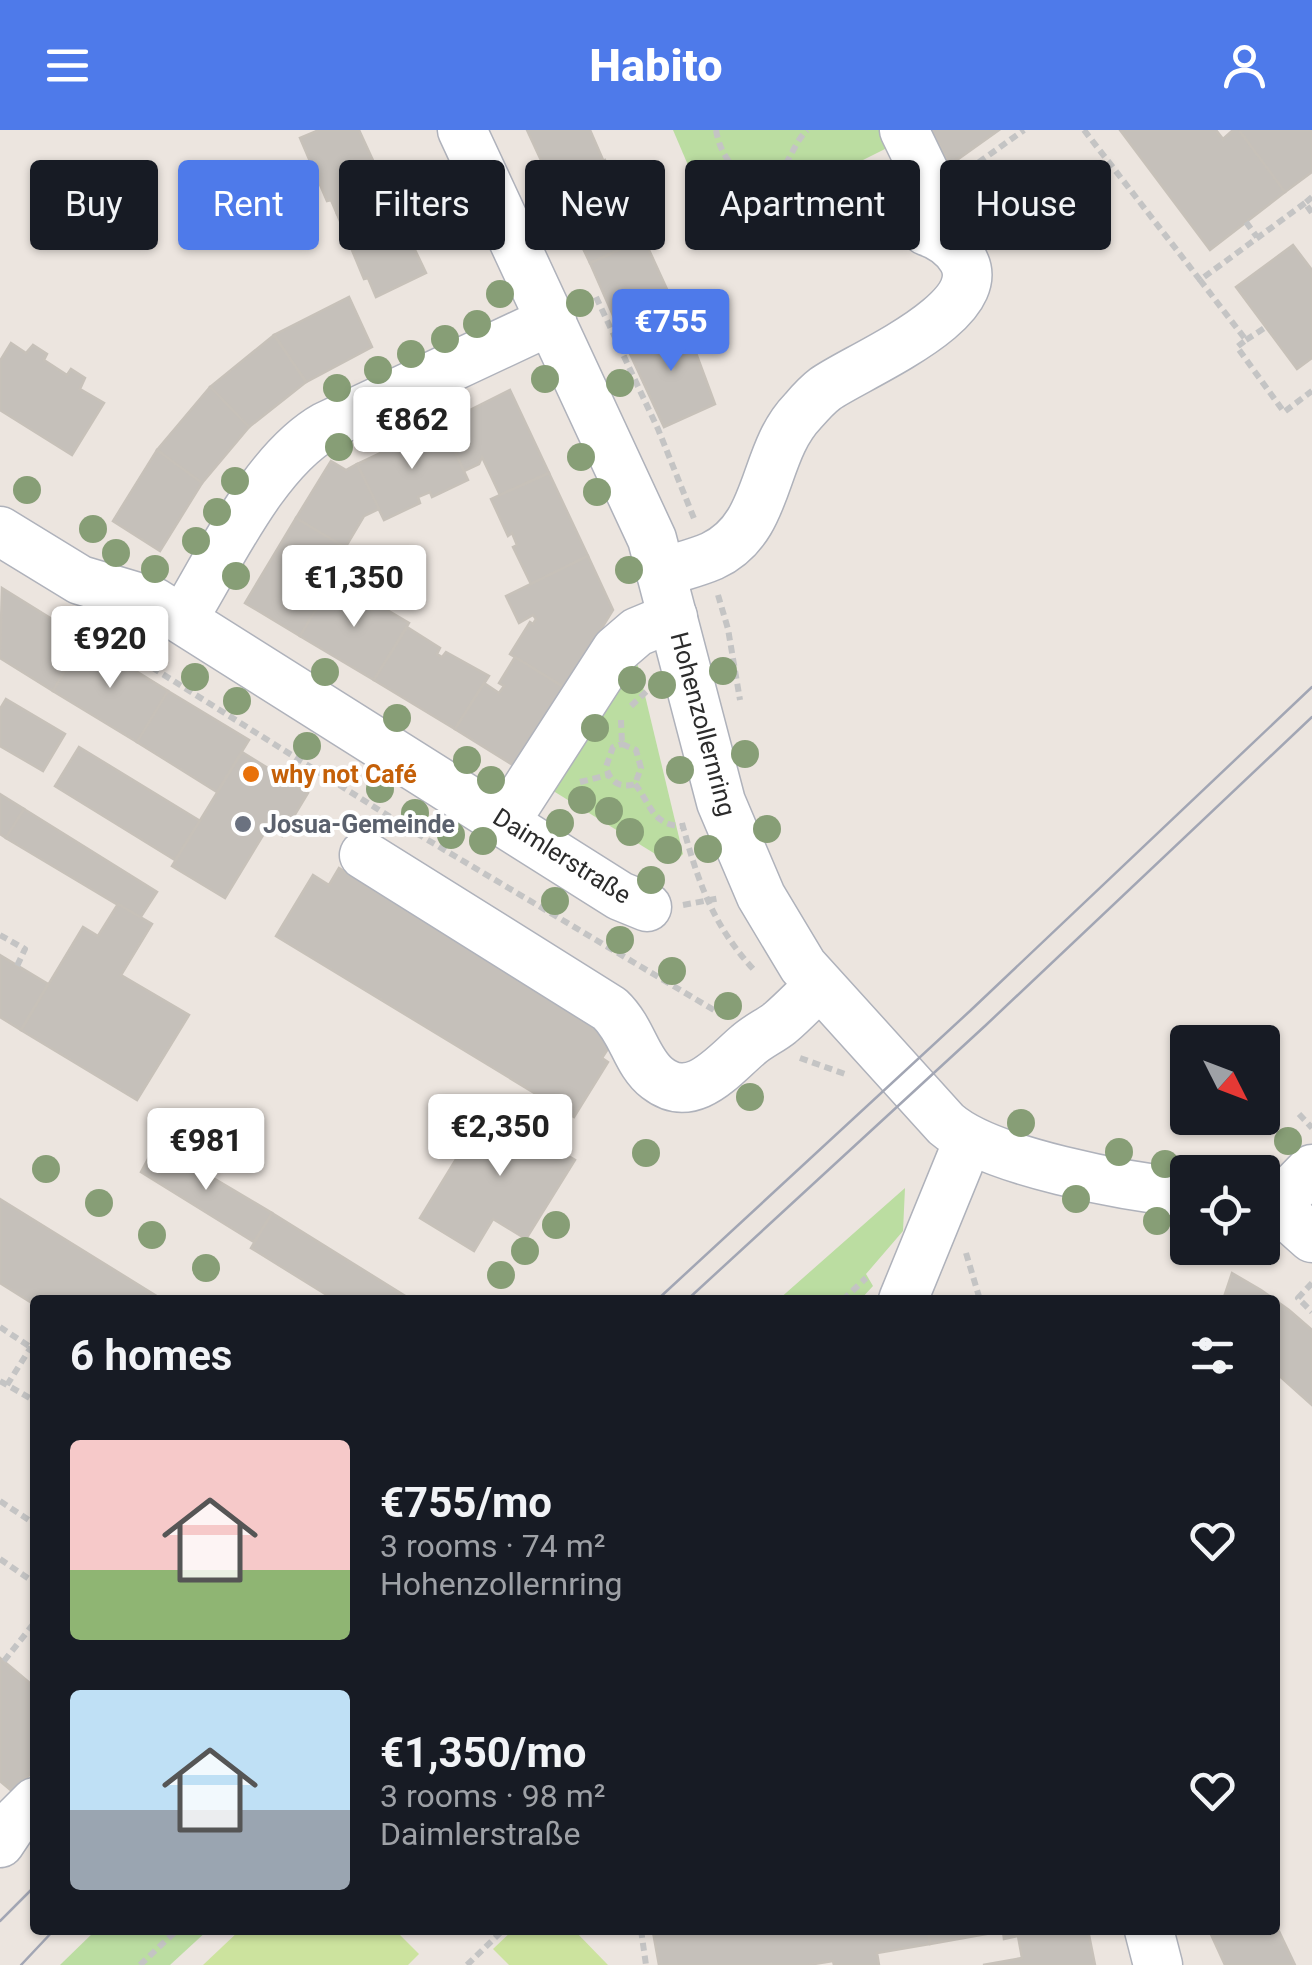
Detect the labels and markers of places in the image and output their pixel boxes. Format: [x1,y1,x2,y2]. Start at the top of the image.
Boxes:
pin: €755 [612,289,730,374]
pin: €862 [353,387,471,472]
pin: €1,350 [273,545,435,630]
pin: €920 [51,606,169,691]
place label: why not Café [271,760,417,789]
marker: why not Café [240,763,262,785]
place label: Josua-Gemeinde [263,810,455,839]
marker: Josua-Gemeinde [232,813,254,835]
pin: €2,350 [419,1094,581,1179]
pin: €981 [147,1108,265,1193]

